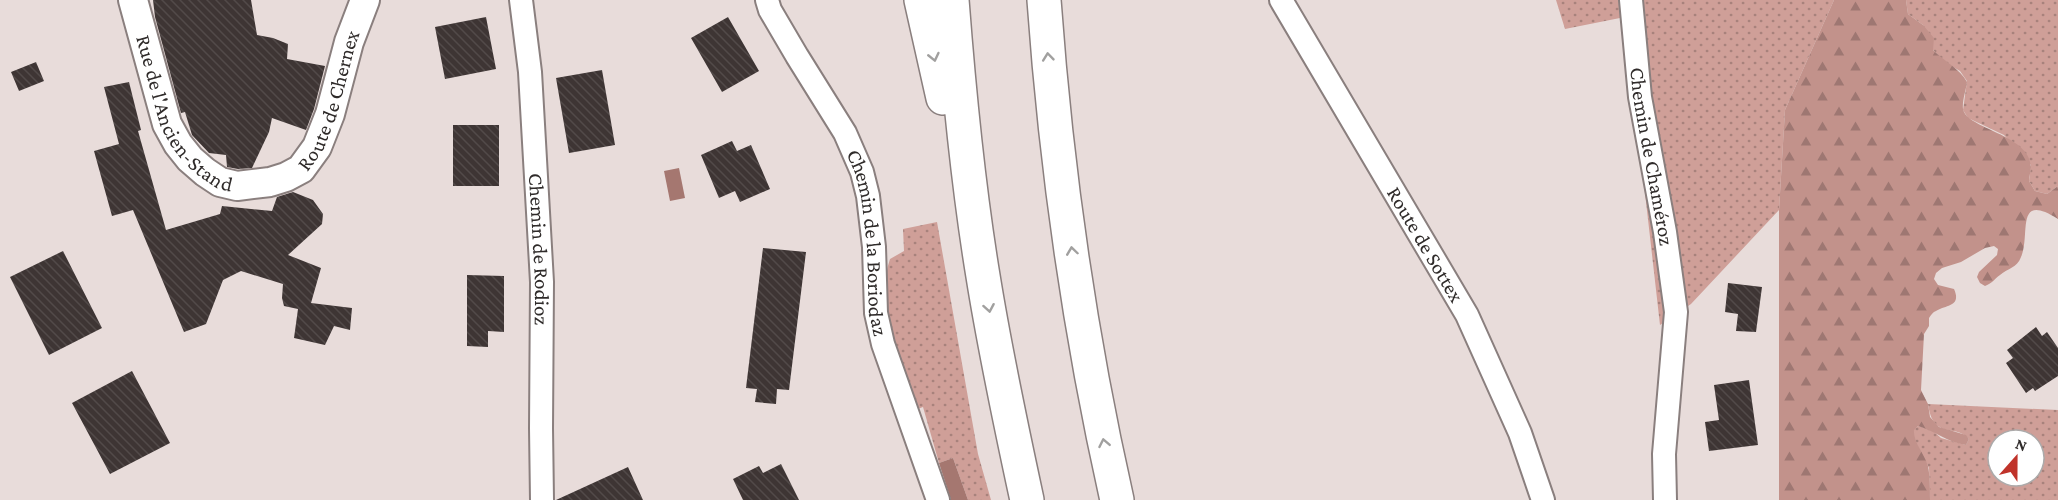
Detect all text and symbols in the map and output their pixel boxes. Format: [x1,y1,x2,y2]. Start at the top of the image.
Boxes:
street label: Route de Chernex [292,27,364,175]
street label: Rue de l'Ancien-Stand [131,32,235,197]
one-way arrow [927,52,940,62]
one-way arrow [1042,52,1055,62]
street label: Chemin de Chaméroz [1625,66,1679,247]
street label: Chemin de la Boriodaz [842,146,893,338]
street label: Chemin de Rodioz [524,172,554,325]
street label: Route de Sottex [1382,182,1469,307]
one-way arrow [1066,246,1078,255]
one-way arrow [982,303,995,313]
north arrow [1986,428,2046,488]
text: N [2013,435,2029,454]
one-way arrow [1098,438,1111,448]

